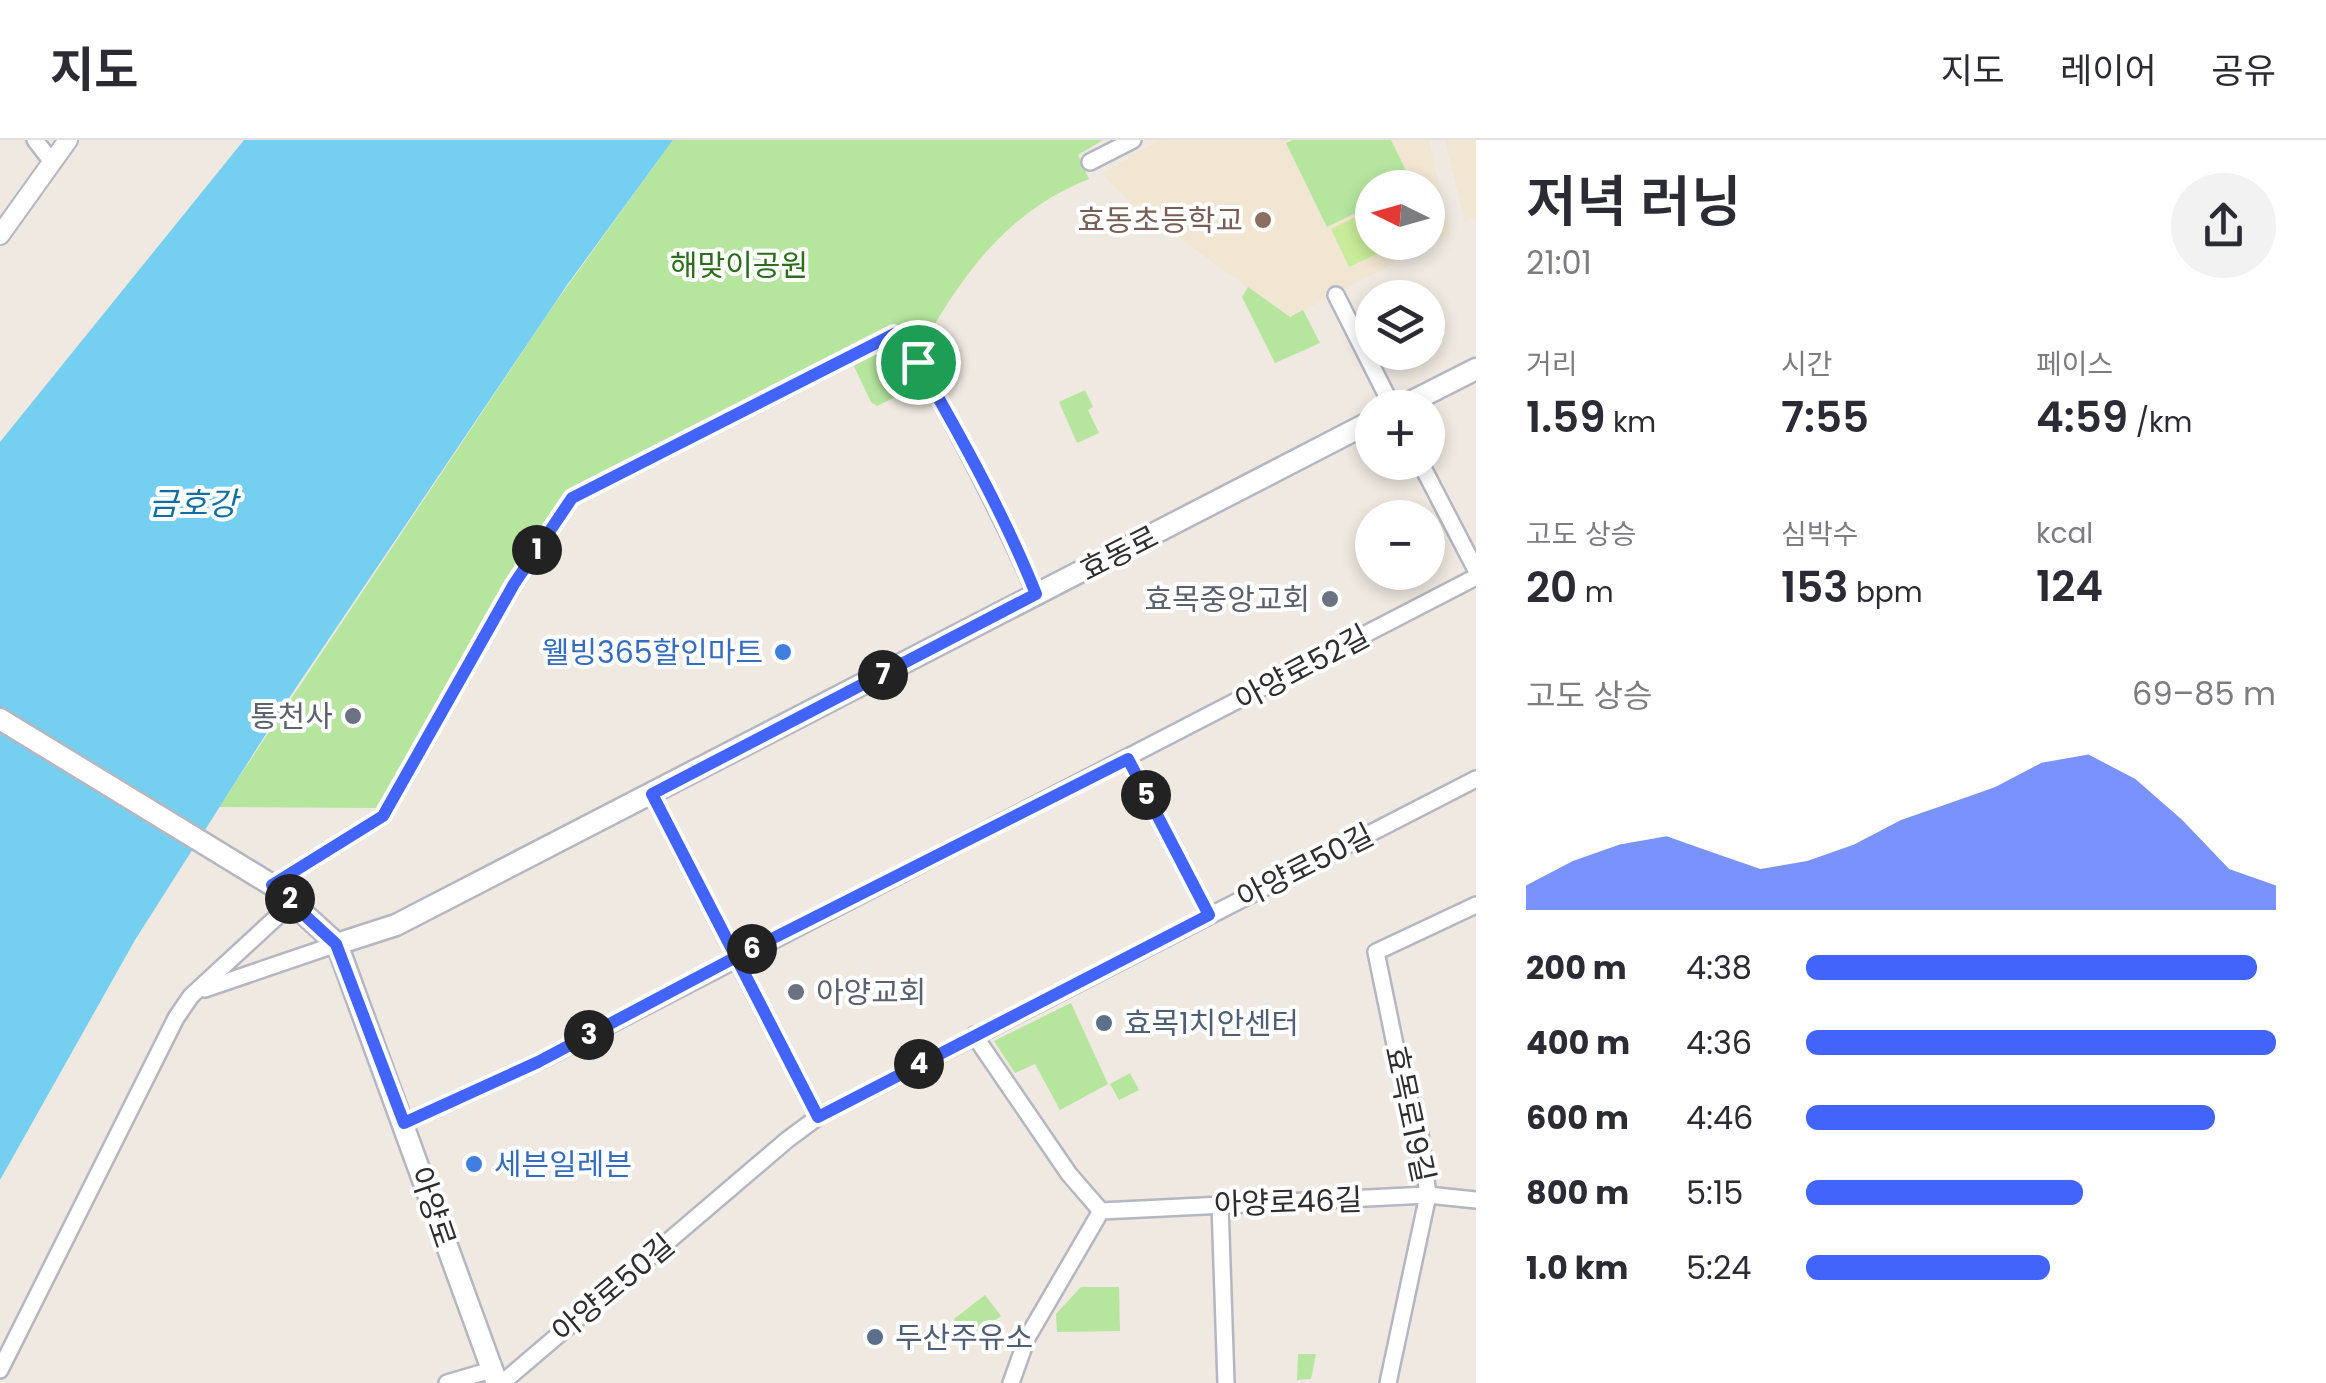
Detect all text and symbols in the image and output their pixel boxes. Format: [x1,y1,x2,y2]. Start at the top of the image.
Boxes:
text: 지도 [50,37,138,104]
text: 지도 [1941,46,2005,95]
text: 레이어 [2060,46,2157,95]
text: 공유 [2212,46,2276,95]
text: 저녁 러닝 [1526,163,1742,240]
north arrow [1355,170,1445,260]
map controls [1355,170,1445,590]
button: share [2171,173,2276,278]
place label: 효동초등학교 [1077,199,1243,242]
marker: 효동초등학교 [1252,209,1274,231]
text: 21:01 [1526,240,1592,285]
park label: 해맞이공원 [670,244,808,287]
button: layers [1355,280,1445,370]
pin [876,320,961,405]
icon: arrive [891,335,946,390]
text: 거리 [1526,345,1578,384]
text: 시간 [1781,345,1833,384]
text: 페이스 [2036,345,2113,384]
text: 1.59 [1526,388,1605,447]
text: 7:55 [1781,388,1869,447]
text: 4:59 [2036,388,2128,447]
button: + [1355,390,1445,480]
text: km [1605,403,1656,442]
text: /km [2128,403,2192,442]
water label: 금호강 [149,481,242,526]
button: − [1355,500,1445,590]
text: kcal [2036,514,2093,553]
street label: 효동로 [1072,515,1166,591]
text: 고도 상승 [1526,515,1637,554]
text: 심박수 [1781,515,1858,554]
pin: 1 [512,525,562,575]
text: 1 [532,530,542,569]
text: 124 [2036,557,2103,616]
text: 20 [1526,558,1577,617]
text: 153 [1781,558,1848,617]
text: m [1577,573,1614,612]
text: bpm [1848,573,1923,612]
place label: 효목중앙교회 [1144,578,1310,621]
marker: 효목중앙교회 [1319,588,1341,610]
street label: 아양로52길 [1227,615,1377,721]
place label: 웰빙365할인마트 [542,631,763,674]
marker: 웰빙365할인마트 [772,641,794,663]
pin: 7 [858,650,908,700]
text: 7 [876,655,890,694]
text: 69–85 m [2132,671,2276,716]
text: 고도 상승 [1526,673,1652,718]
place label: 통천사 [250,695,333,738]
marker: 통천사 [342,705,364,727]
pin: 5 [1121,770,1171,820]
text: 5 [1137,775,1155,814]
street label: 아양로50길 [1229,813,1381,919]
pin: 2 [265,874,315,924]
text: 2 [282,879,298,918]
pin: 6 [727,924,777,974]
text: 6 [743,929,761,968]
text: 200 m [1526,945,1627,990]
text: 4:38 [1686,945,1752,990]
place label: 아양교회 [816,971,926,1014]
marker: 아양교회 [785,981,807,1003]
place label: 효목1치안센터 [1124,1002,1299,1045]
pin: 3 [564,1010,614,1060]
marker: 효목1치안센터 [1093,1012,1115,1034]
text: 3 [581,1015,597,1054]
text: 400 m [1526,1020,1630,1065]
text: 4:36 [1686,1020,1752,1065]
pin: 4 [894,1039,944,1089]
street label: 효목로19길 [1375,1042,1445,1186]
text: 4 [910,1044,928,1083]
text: 600 m [1526,1095,1629,1140]
text: 4:46 [1686,1095,1753,1140]
place label: 세븐일레븐 [494,1143,632,1186]
marker: 세븐일레븐 [463,1153,485,1175]
street label: 아양로 [399,1161,467,1253]
text: 800 m [1526,1170,1629,1215]
text: 5:15 [1686,1170,1743,1215]
street label: 아양로46길 [1213,1178,1363,1226]
street label: 아양로50길 [542,1224,684,1352]
text: 1.0 km [1526,1245,1628,1290]
text: 5:24 [1686,1245,1751,1290]
place label: 두산주유소 [895,1316,1033,1359]
marker: 두산주유소 [864,1326,886,1348]

